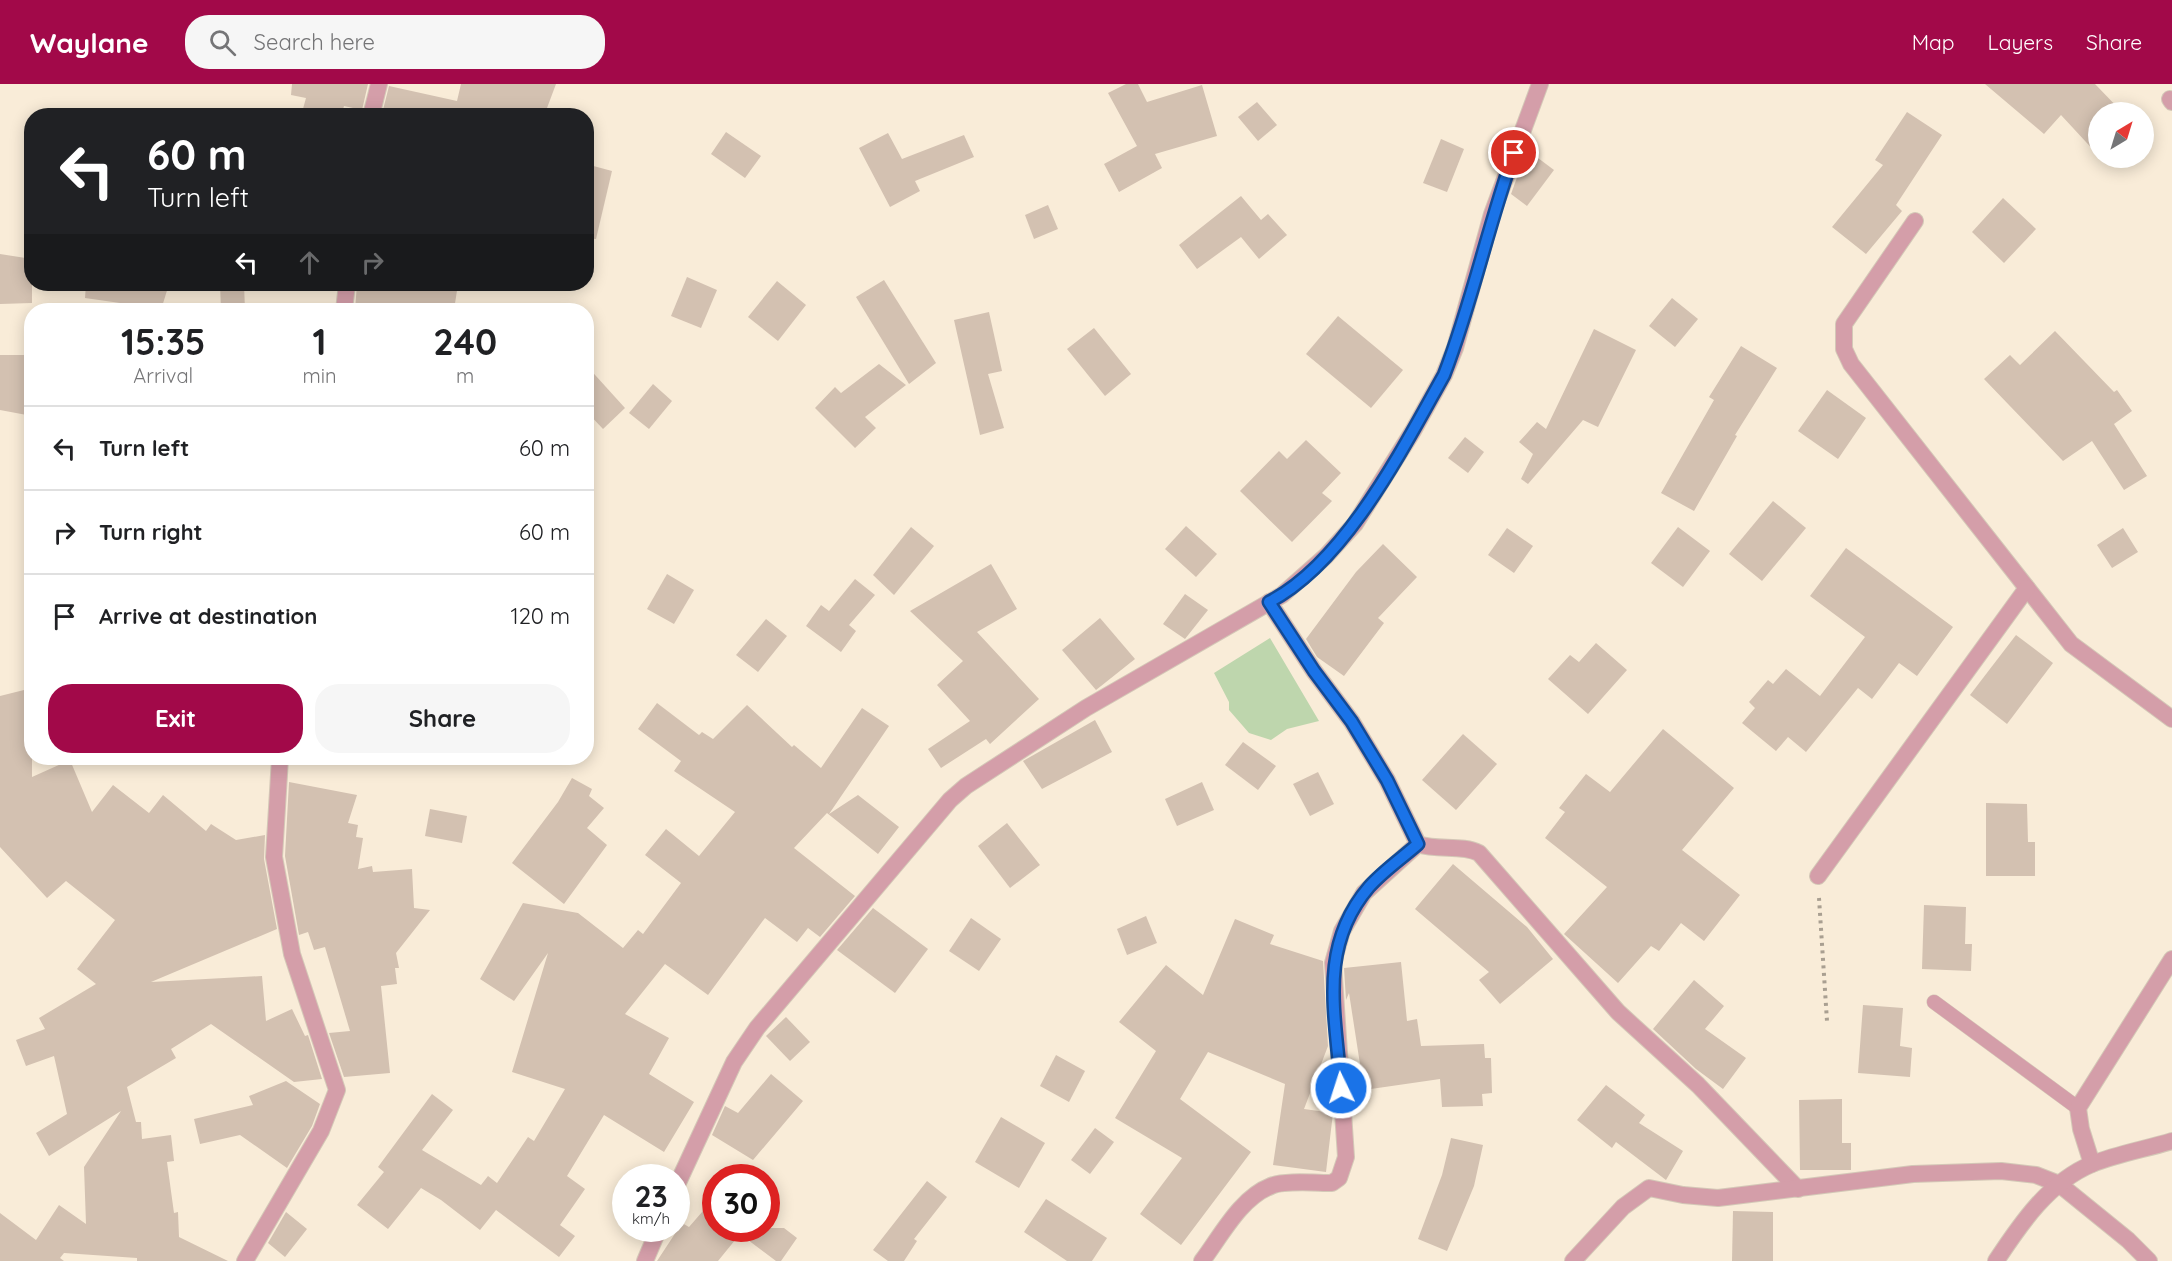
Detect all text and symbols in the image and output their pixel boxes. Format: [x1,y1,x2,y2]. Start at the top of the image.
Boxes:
search box [185,15,605,69]
text: Waylane [30,25,149,60]
icon: search [206,26,239,59]
text: Search here [254,28,375,56]
text: Map [1912,29,1955,55]
text: Layers [1988,29,2053,55]
text: Share [2086,29,2142,55]
north arrow [2088,102,2154,168]
map controls [2088,102,2154,168]
pin [1488,127,1539,178]
text: 60 m [147,128,247,181]
icon: left [48,132,126,210]
icon: arrive [1497,136,1530,169]
text: Turn left [147,180,249,214]
icon: left [230,246,263,279]
icon: ahead [293,246,326,279]
icon: right [356,246,389,279]
text: 15:35 [121,319,206,364]
text: 1 [312,319,326,364]
text: 240 [433,319,497,364]
text: Arrival [133,363,193,388]
text: min [302,363,336,388]
text: m [456,363,474,388]
icon: left [48,432,81,465]
text: Turn left [99,434,189,462]
text: 60 m [519,434,570,462]
icon: right [48,516,81,549]
text: Turn right [99,518,203,546]
text: 60 m [519,518,570,546]
icon: arrive [48,600,81,633]
text: Arrive at destination [99,602,317,630]
text: 120 m [511,602,570,630]
button: Exit [48,684,303,753]
button: Share [315,684,570,753]
position arrow [1309,1056,1373,1120]
speed limit sign: 30 [702,1164,780,1242]
text: 23 [634,1177,668,1215]
text: km/h [632,1209,670,1228]

